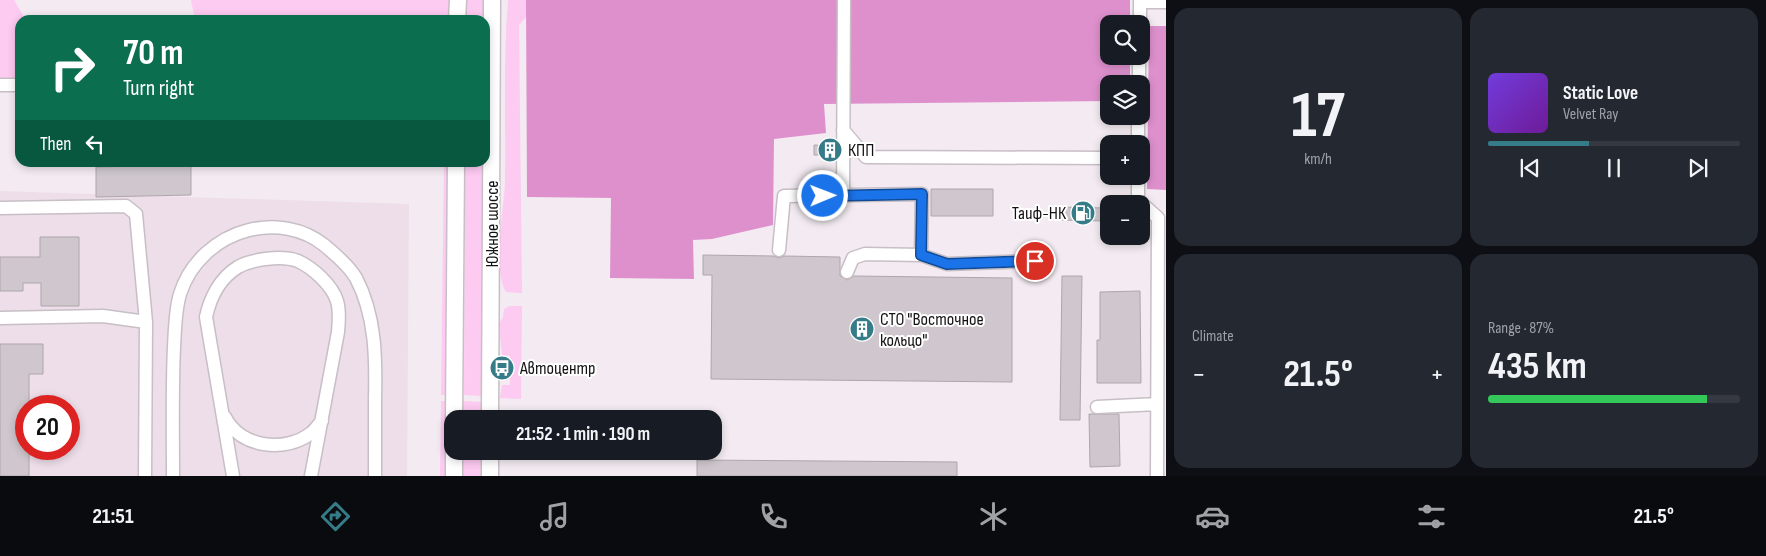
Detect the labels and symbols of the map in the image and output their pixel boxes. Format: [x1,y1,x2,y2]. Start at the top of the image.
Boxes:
building icon: КПП [817,137,843,163]
place label: КПП [848,140,874,161]
position arrow [796,169,848,221]
street label: Южное шоссе [482,180,503,268]
fuel station icon: Таиф-НК [1070,200,1096,226]
place label: Таиф-НК [1012,203,1067,224]
pin [1014,240,1056,282]
place label: СТО "Восточное кольцо" [880,309,984,351]
building icon: СТО "Восточное кольцо" [849,316,875,342]
bus stop icon: Автоцентр [489,355,515,381]
place label: Автоцентр [519,358,595,379]
speed limit sign: 20 [15,395,80,460]

